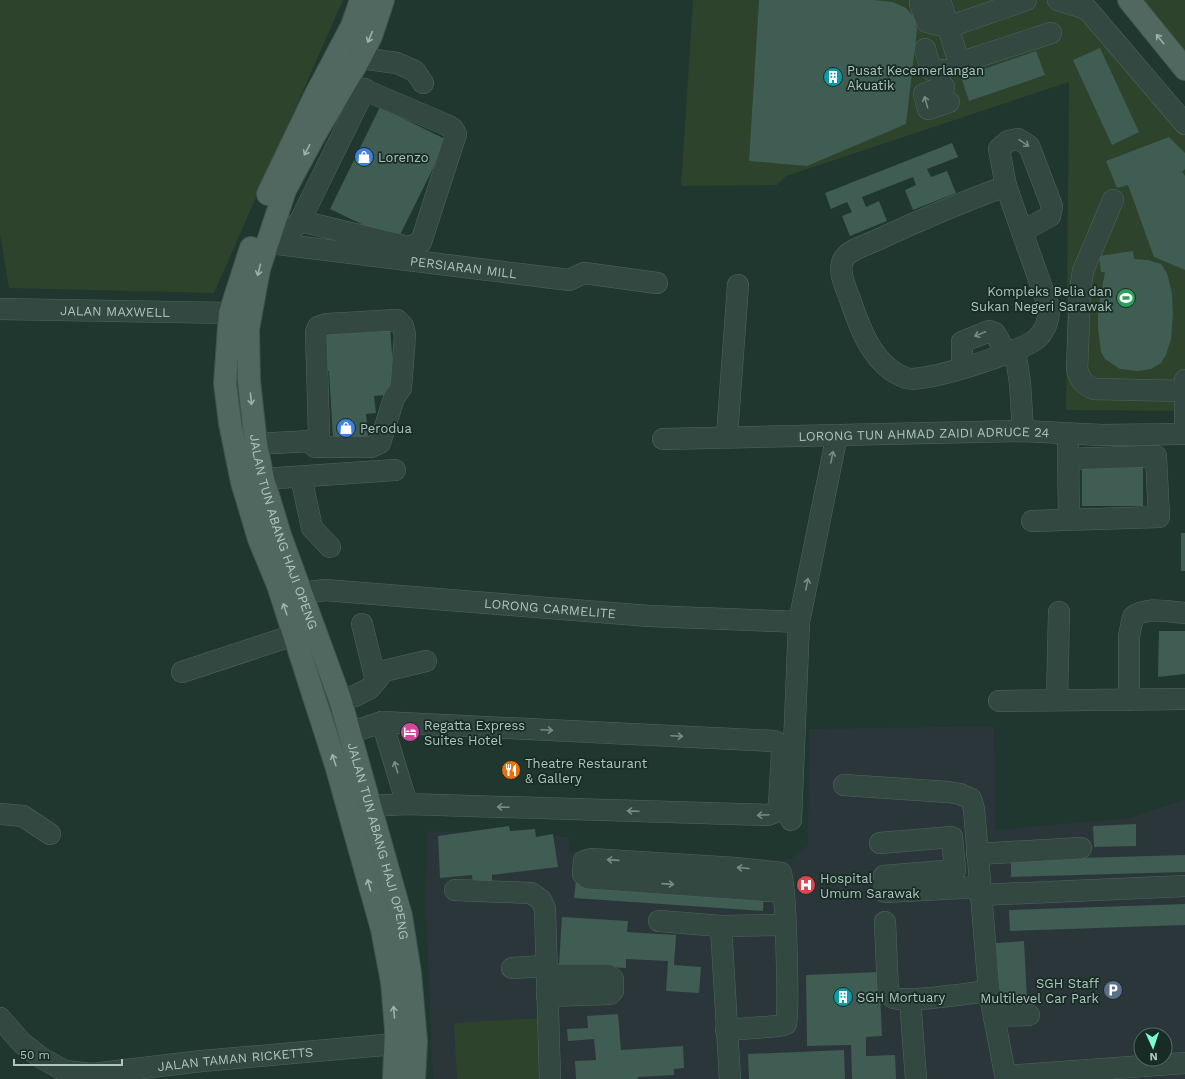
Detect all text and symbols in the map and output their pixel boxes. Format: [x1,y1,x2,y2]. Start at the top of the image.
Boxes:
one-way arrow [366,30,373,42]
one-way arrow [1156,33,1165,44]
place label: Pusat Kecemerlangan Akuatik [847,63,984,93]
building icon: Pusat Kecemerlangan Akuatik [822,66,844,88]
one-way arrow [922,95,929,108]
one-way arrow [1018,139,1029,147]
one-way arrow [303,144,310,156]
shop icon: Lorenzo [353,146,375,168]
place label: Lorenzo [378,150,429,165]
street label: PERSIARAN MILL [409,253,518,282]
one-way arrow [255,264,262,277]
place label: Kompleks Belia dan Sukan Negeri Sarawak [971,284,1113,314]
sports icon: Kompleks Belia dan Sukan Negeri Sarawak [1115,287,1137,309]
street label: JALAN MAXWELL [60,303,170,320]
one-way arrow [974,331,986,338]
one-way arrow [247,392,255,405]
shop icon: Perodua [335,417,357,439]
place label: Perodua [360,421,412,436]
street label: LORONG TUN AHMAD ZAIDI ADRUCE 24 [798,424,1050,444]
street label: JALAN TUN ABANG HAJI OPENG [247,433,321,631]
one-way arrow [829,451,837,464]
one-way arrow [803,578,811,591]
street label: LORONG CARMELITE [483,596,617,621]
one-way arrow [281,604,289,616]
place label: Regatta Express Suites Hotel [424,718,525,748]
hotel icon: Regatta Express Suites Hotel [399,721,421,743]
one-way arrow [540,726,553,734]
one-way arrow [670,733,683,740]
street label: JALAN TUN ABANG HAJI OPENG [345,741,412,941]
one-way arrow [330,753,337,766]
place label: Theatre Restaurant & Gallery [525,756,648,786]
restaurant icon: Theatre Restaurant & Gallery [500,759,522,781]
one-way arrow [392,760,399,773]
one-way arrow [497,803,510,811]
one-way arrow [627,807,640,815]
one-way arrow [757,811,770,818]
one-way arrow [607,856,620,864]
one-way arrow [737,865,750,872]
place label: Hospital Umum Sarawak [820,871,920,901]
hospital icon: Hospital Umum Sarawak [795,874,817,896]
one-way arrow [365,879,372,892]
one-way arrow [661,880,674,887]
place label: SGH Staff Multilevel Car Park [980,976,1100,1006]
parking icon: SGH Staff Multilevel Car Park [1102,979,1124,1001]
building icon: SGH Mortuary [832,986,854,1008]
place label: SGH Mortuary [857,990,946,1005]
one-way arrow [391,1006,398,1019]
north arrow [1133,1027,1173,1067]
scale bar [14,1041,122,1067]
street label: JALAN TAMAN RICKETTS [157,1044,314,1074]
text: 50 m [20,1048,50,1062]
text: N [1149,1050,1158,1063]

